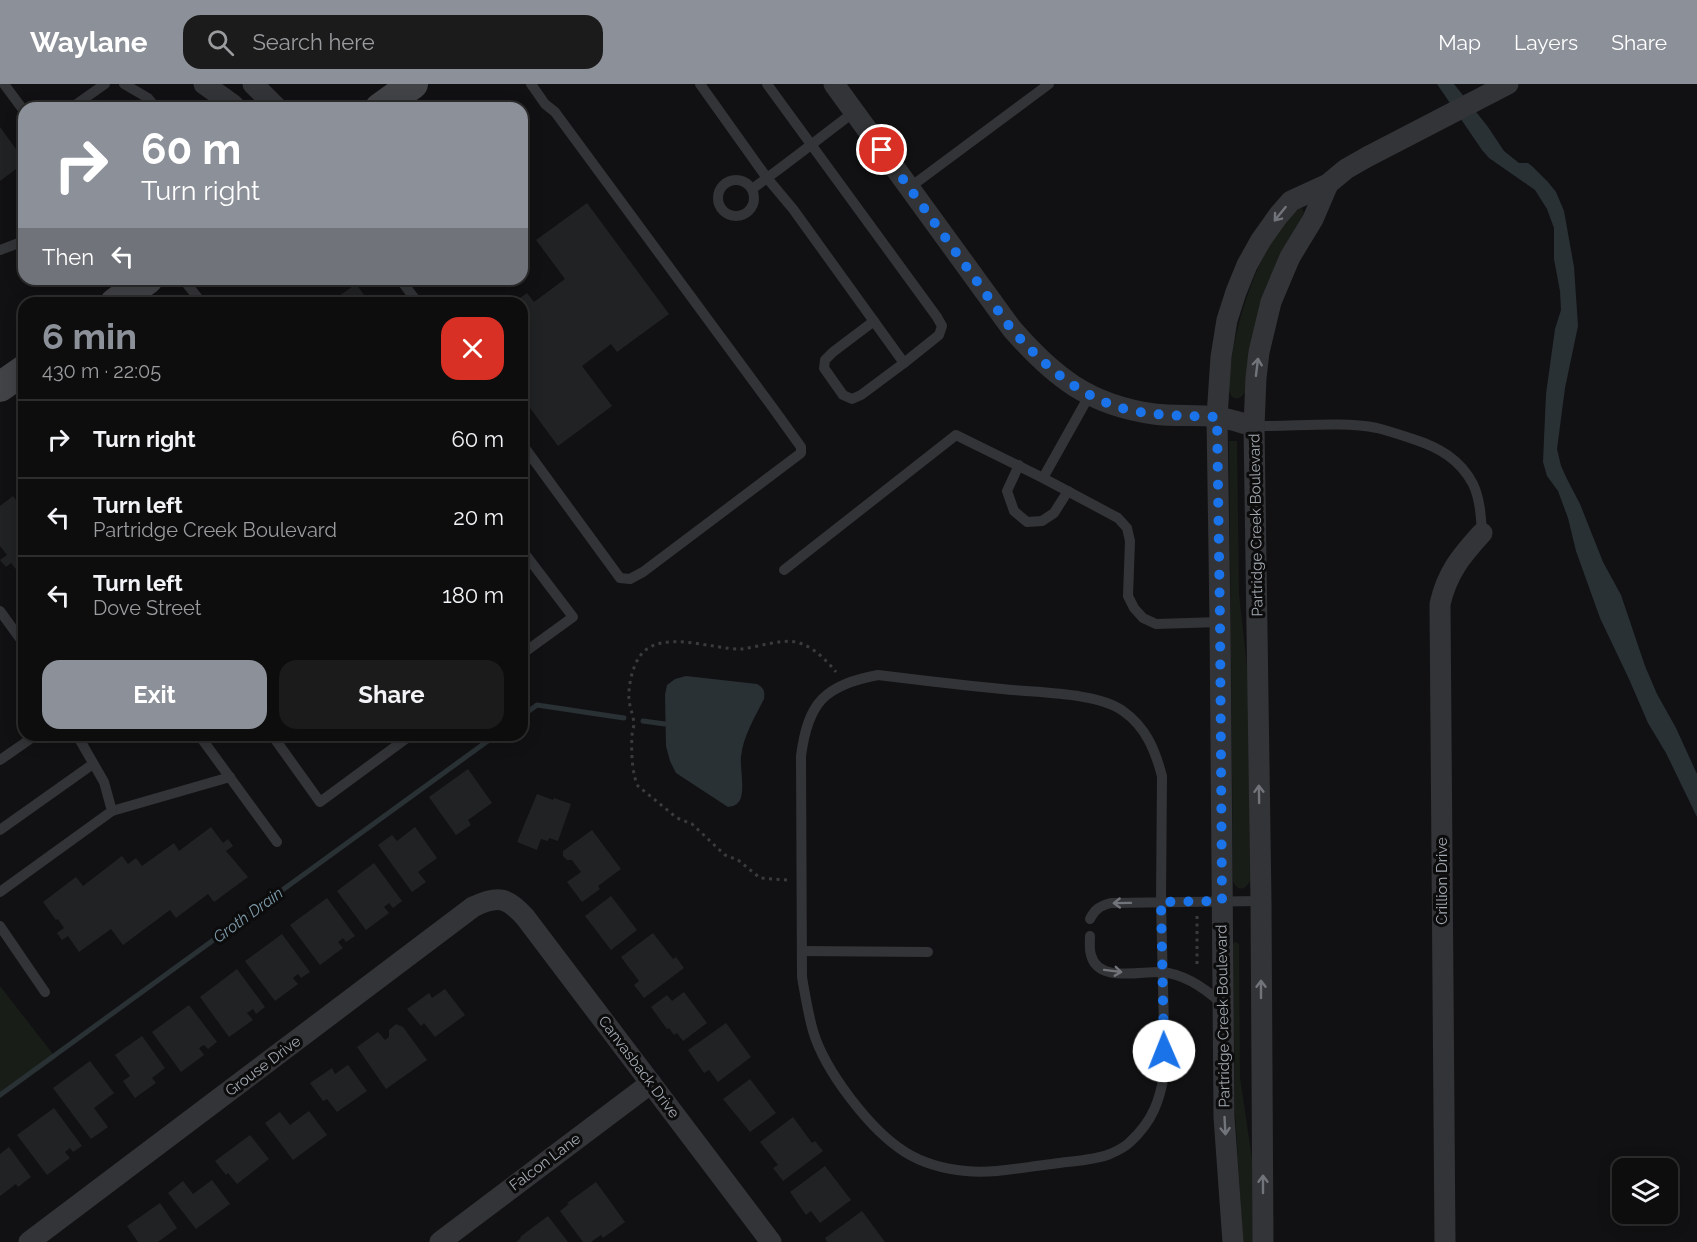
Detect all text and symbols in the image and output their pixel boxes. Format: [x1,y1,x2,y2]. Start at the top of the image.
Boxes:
search box [183,15,603,69]
text: Waylane [30,26,147,59]
icon: search [204,26,237,59]
text: Search here [252,29,375,55]
text: Map [1438,30,1481,55]
text: Layers [1514,30,1578,55]
text: Share [1611,30,1667,55]
pin [856,124,907,175]
text: 60 m [141,125,241,174]
icon: right [42,126,120,204]
icon: arrive [865,133,898,166]
text: Turn right [141,175,260,206]
one-way arrow [1273,206,1286,222]
icon: left [106,240,139,273]
text: Then [42,244,94,270]
text: 6 min [42,315,137,357]
button: close [441,317,504,380]
one-way arrow [1252,358,1263,378]
text: 430 m · 22:05 [42,359,161,383]
icon: right [42,423,75,456]
text: Turn right [93,426,196,452]
text: 60 m [451,426,504,452]
street label: Partridge Creek Boulevard [1245,433,1267,617]
text: Turn left [93,492,183,518]
icon: left [42,501,75,534]
text: 20 m [453,504,504,530]
text: Partridge Creek Boulevard [93,518,337,542]
text: Turn left [93,570,183,596]
icon: left [42,579,75,612]
text: 180 m [442,582,504,608]
text: Dove Street [93,596,201,620]
button: Exit [42,660,267,729]
button: Share [279,660,504,729]
one-way arrow [1253,784,1265,804]
street label: Crillion Drive [1433,837,1451,925]
water label: Groth Drain [209,883,287,947]
one-way arrow [1112,897,1132,909]
street label: Partridge Creek Boulevard [1212,924,1234,1108]
one-way arrow [1103,966,1122,977]
one-way arrow [1255,979,1267,999]
street label: Canvasback Drive [595,1012,683,1122]
position arrow [1132,1019,1196,1083]
street label: Grouse Drive [222,1032,304,1100]
one-way arrow [1219,1116,1230,1136]
street label: Falcon Lane [506,1129,584,1195]
map controls [1612,1158,1678,1224]
button: layers [1612,1158,1678,1224]
one-way arrow [1257,1174,1268,1194]

